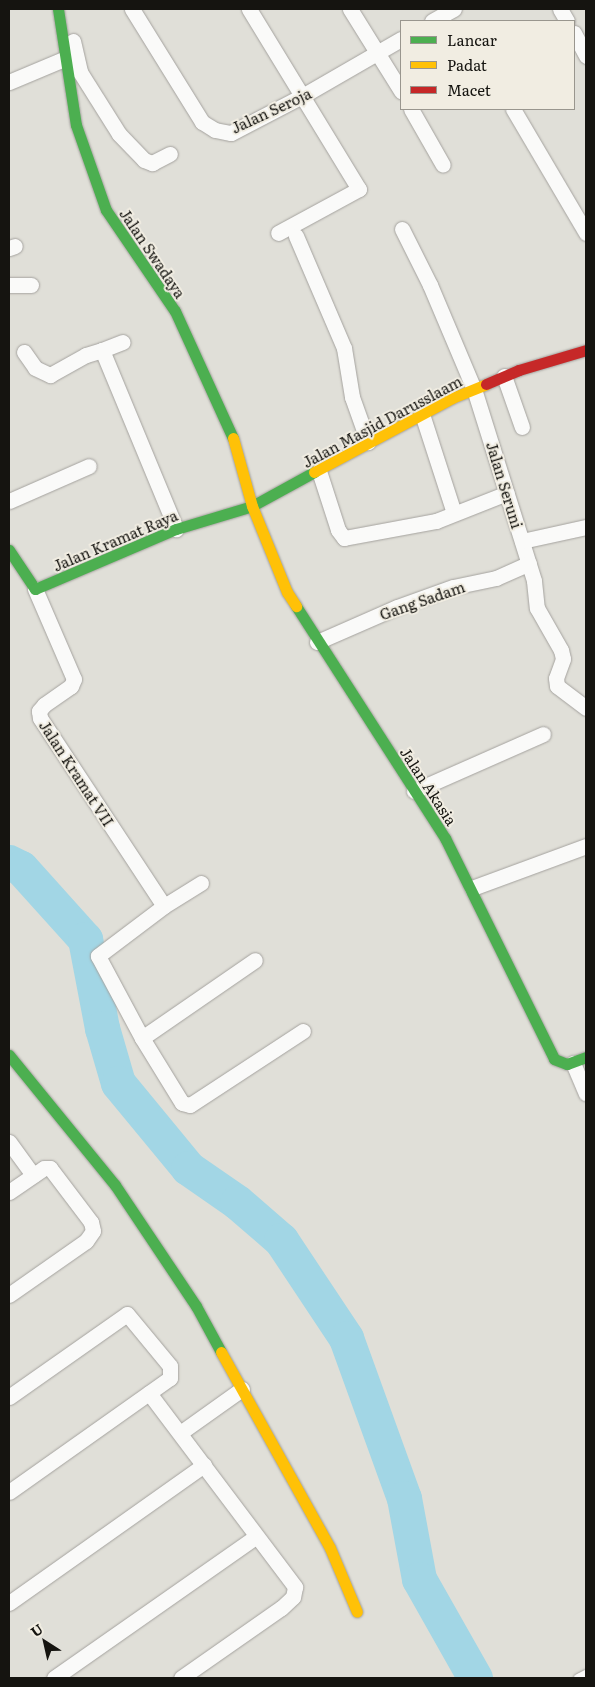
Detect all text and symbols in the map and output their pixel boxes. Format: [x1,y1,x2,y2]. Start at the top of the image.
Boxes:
legend [400,20,575,110]
text: Lancar [447,28,497,51]
text: Padat [447,53,487,76]
text: Macet [447,78,491,101]
street label: Jalan Seroja [228,84,314,136]
street label: Jalan Swadaya [116,205,190,301]
street label: Jalan Masjid Darusslaam [299,371,465,471]
street label: Jalan Seruni [483,439,527,531]
street label: Jalan Kramat Raya [50,506,180,574]
street label: Gang Sadam [377,577,467,623]
street label: Jalan Kramat VII [36,717,118,829]
street label: Jalan Akasia [397,743,461,829]
north arrow [20,1617,70,1667]
text: U [26,1618,47,1641]

